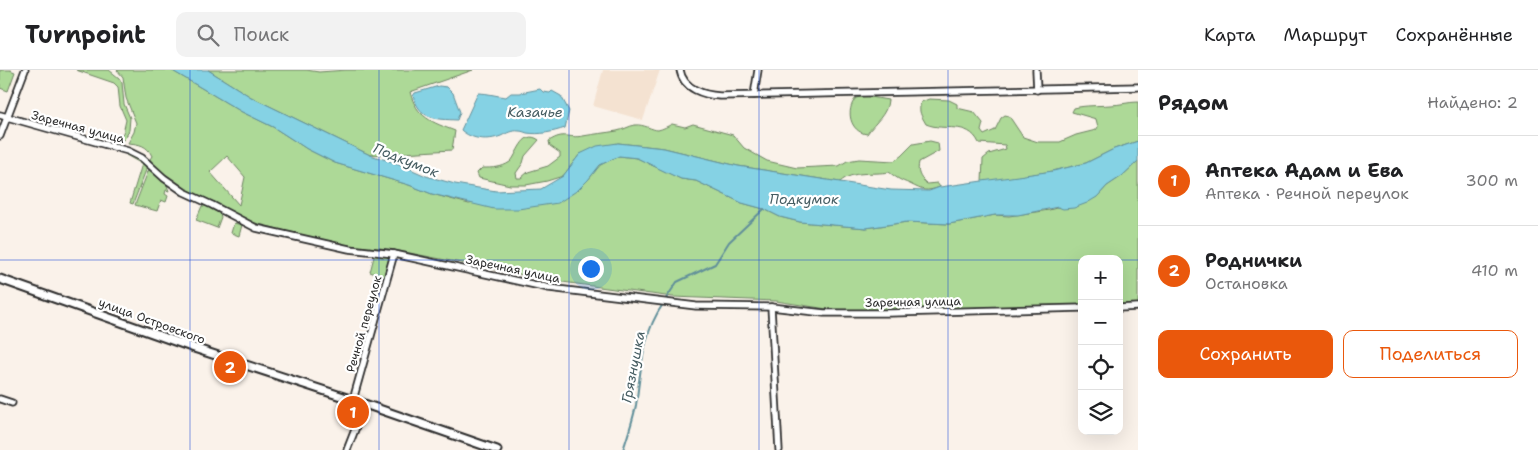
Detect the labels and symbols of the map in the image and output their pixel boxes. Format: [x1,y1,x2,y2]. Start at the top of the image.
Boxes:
water label: Казачье [507,103,563,121]
street label: Заречная улица [30,107,127,147]
water label: Подкумок [371,139,442,181]
water label: Подкумок [770,190,839,208]
street label: Заречная улица [465,251,562,287]
your location [578,256,604,282]
street label: Речной переулок [343,273,386,374]
street label: Заречная улица [865,293,962,311]
street label: улица Островского [96,294,208,348]
water label: Грязнушка [617,329,649,405]
pin: 2 [214,348,246,386]
pin: 1 [337,393,369,431]

